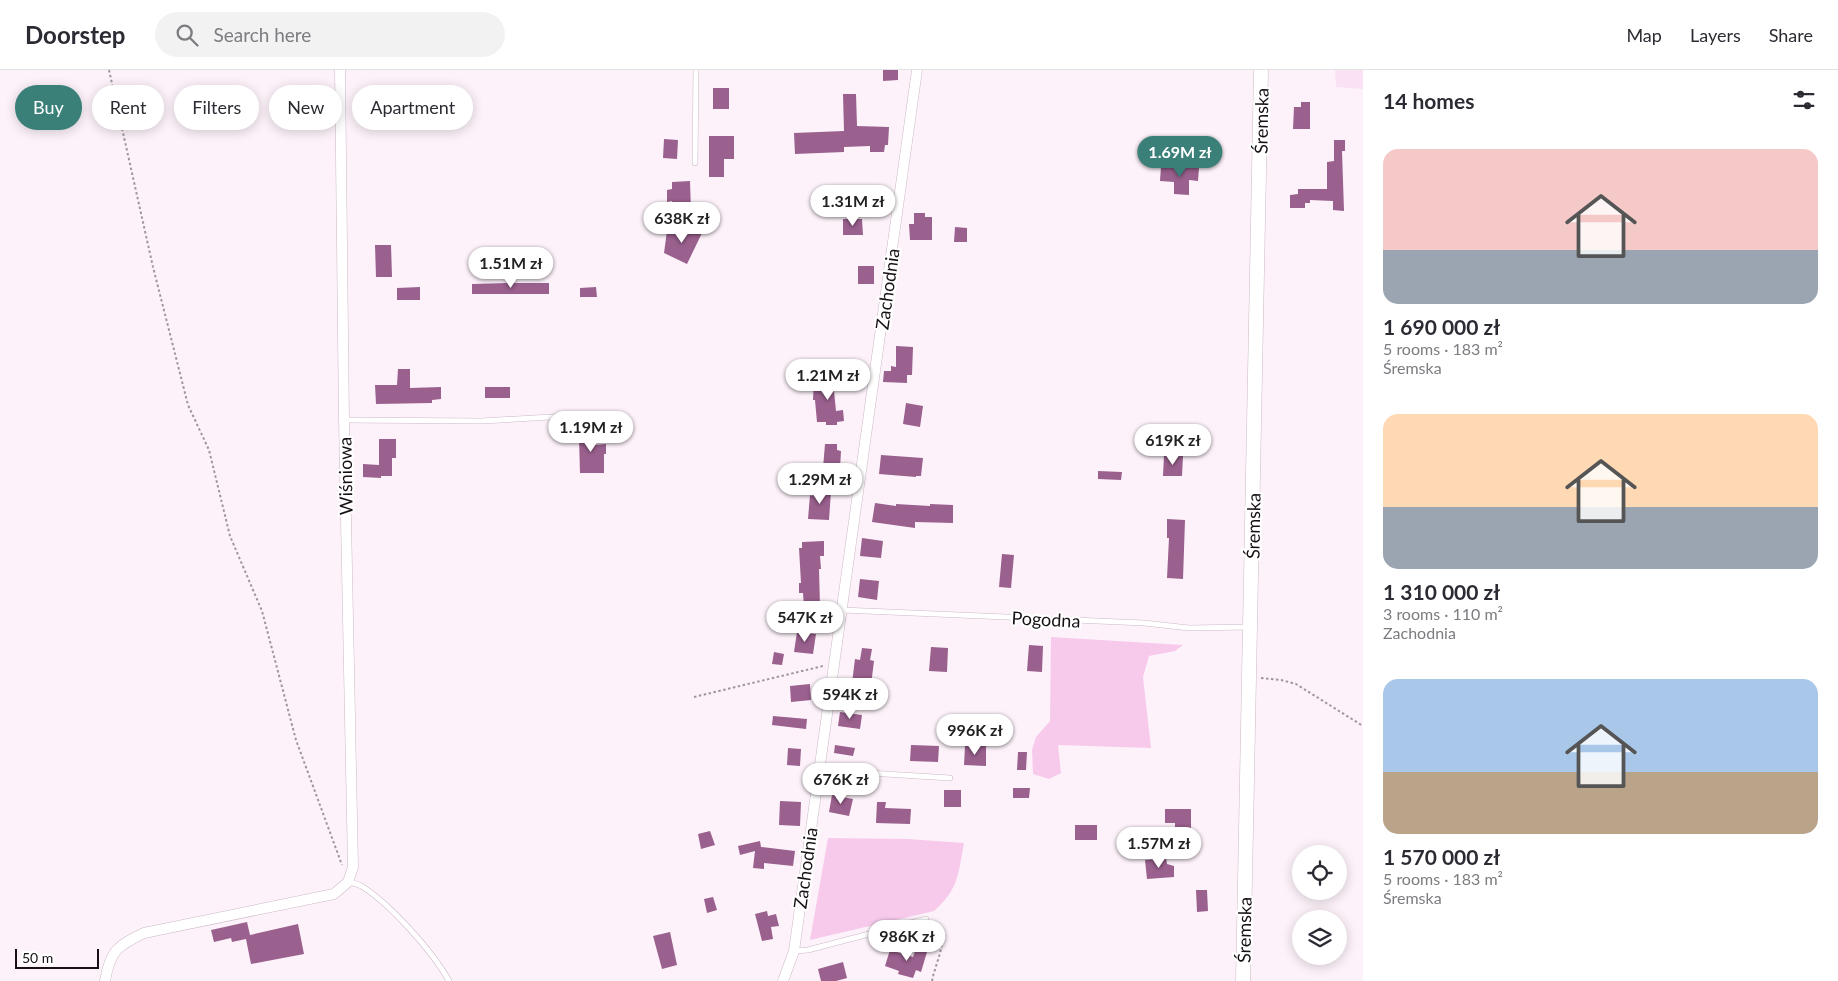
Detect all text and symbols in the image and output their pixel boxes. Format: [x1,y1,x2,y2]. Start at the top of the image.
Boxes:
search box [155,12,505,57]
text: Doorstep [25,20,125,49]
icon: search [173,21,201,49]
text: Search here [213,23,311,46]
text: Map [1626,24,1662,46]
text: Layers [1690,24,1741,46]
text: Share [1769,24,1813,46]
chip: Buy [15,85,82,130]
chip: Rent [92,85,164,130]
chip: Filters [174,85,259,130]
chip: New [269,85,342,130]
chip: Apartment [352,85,473,130]
icon: filters [1790,86,1818,114]
street label: Śremska [1249,88,1273,154]
text: 14 homes [1383,88,1474,113]
pin: 1.69M zł [1128,136,1232,178]
text: 1.69M zł [1148,142,1212,161]
icon: home [1556,181,1646,271]
pin: 1.31M zł [801,184,905,227]
text: 1.31M zł [821,191,885,210]
pin: 638K zł [636,202,728,244]
text: 638K zł [654,208,710,227]
pin: 1.51M zł [459,246,563,289]
street label: Zachodnia [870,247,904,331]
text: 1.51M zł [479,253,543,272]
text: 1 690 000 zł [1383,314,1500,339]
text: 5 rooms · 183 m² [1383,339,1503,358]
pin: 1.21M zł [776,358,880,401]
text: Śremska [1383,358,1442,377]
text: 1.21M zł [796,365,860,384]
pin: 1.19M zł [539,410,643,453]
text: 1.19M zł [559,417,623,436]
pin: 619K zł [1127,424,1219,466]
text: 619K zł [1145,430,1201,449]
street label: Wiśniowa [333,437,357,515]
icon: home [1556,446,1646,536]
pin: 1.29M zł [768,462,872,505]
text: 1.29M zł [788,469,852,488]
street label: Śremska [1241,493,1265,559]
text: 1 310 000 zł [1383,579,1500,604]
pin: 547K zł [759,600,851,643]
text: 3 rooms · 110 m² [1383,604,1503,623]
street label: Pogodna [1011,606,1081,632]
text: 547K zł [777,607,833,626]
text: Zachodnia [1383,623,1456,642]
pin: 594K zł [804,678,896,720]
text: 594K zł [822,684,878,703]
icon: home [1556,711,1646,801]
pin: 996K zł [929,714,1021,756]
text: 996K zł [947,720,1003,739]
pin: 676K zł [795,762,887,805]
text: 676K zł [813,769,869,788]
street label: Zachodnia [788,826,822,910]
pin: 1.57M zł [1107,826,1211,869]
text: 1.57M zł [1127,833,1191,852]
text: 1 570 000 zł [1383,844,1500,869]
map controls [1292,845,1347,965]
button: locate [1292,845,1347,900]
text: 5 rooms · 183 m² [1383,869,1503,888]
text: Śremska [1383,888,1442,907]
street label: Śremska [1232,897,1256,963]
button: layers [1292,910,1347,965]
pin: 986K zł [861,920,953,962]
text: 986K zł [879,926,935,945]
scale bar [15,946,99,969]
text: 50 m [22,949,53,966]

